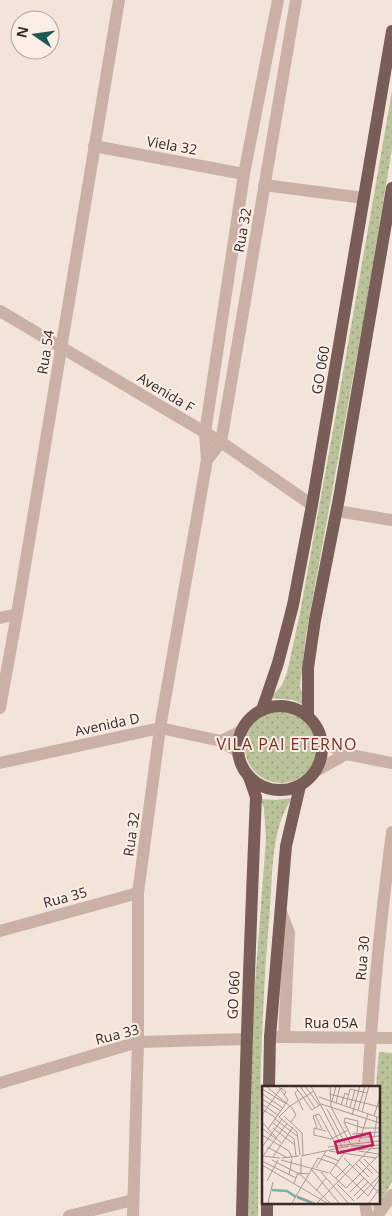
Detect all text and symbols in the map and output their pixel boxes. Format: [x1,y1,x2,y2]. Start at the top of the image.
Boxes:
north arrow [10,10,60,60]
text: N [11,24,32,40]
street label: Viela 32 [145,131,199,159]
street label: Rua 32 [229,206,255,254]
street label: Rua 54 [32,328,58,376]
street label: GO 060 [306,344,334,396]
street label: Avenida F [134,368,198,416]
street label: Avenida D [73,708,141,740]
district label: VILA PAI ETERNO [217,733,357,755]
street label: Rua 32 [118,811,144,857]
street label: Rua 35 [41,882,89,912]
street label: Rua 30 [351,935,373,981]
street label: GO 060 [222,970,244,1020]
street label: Rua 05A [304,1013,358,1032]
street label: Rua 33 [93,1019,141,1049]
inset map [262,1086,380,1204]

